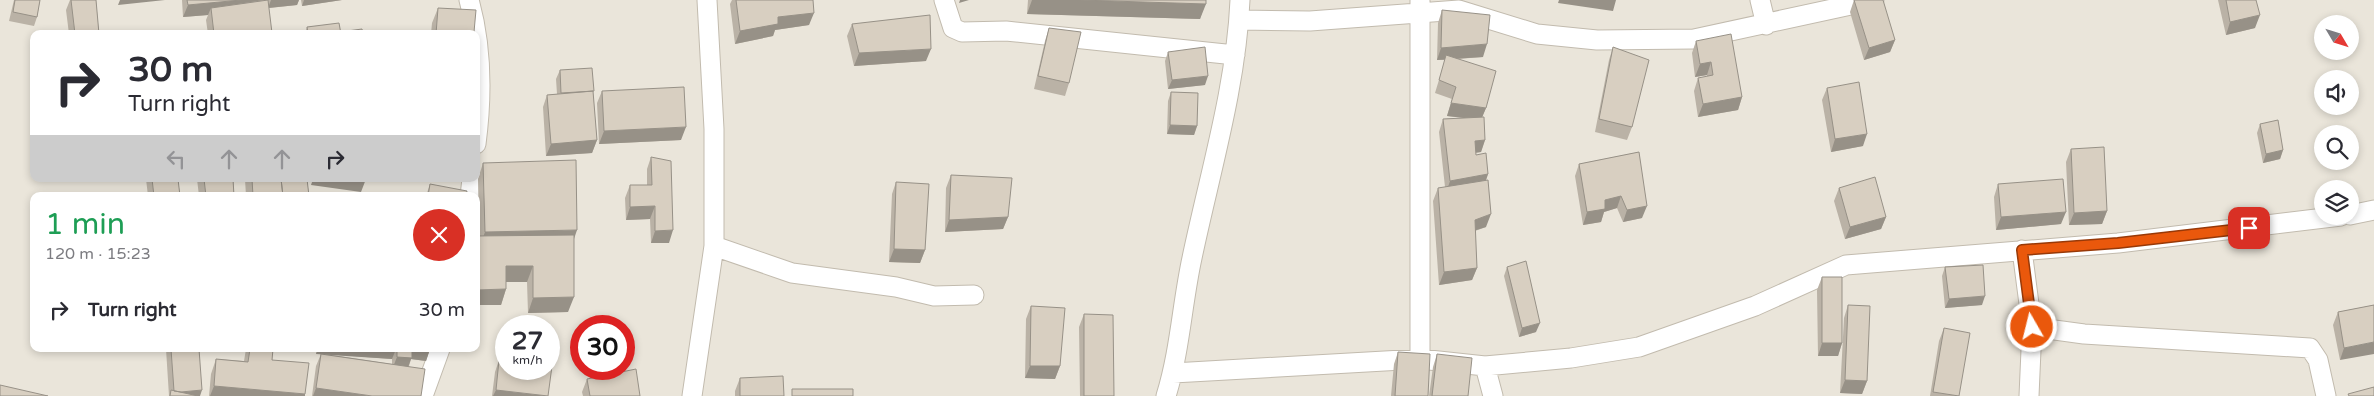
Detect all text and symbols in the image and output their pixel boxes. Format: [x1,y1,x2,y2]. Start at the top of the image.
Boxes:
north arrow [2314,15,2359,60]
map controls [2314,15,2359,225]
text: 30 m [128,49,213,91]
icon: right [45,50,110,115]
button: sound [2314,70,2359,115]
text: Turn right [128,91,230,117]
button: search [2314,125,2359,170]
icon: left [162,145,190,173]
icon: ahead [215,145,243,173]
icon: ahead [268,145,296,173]
icon: right [321,145,349,173]
button: layers [2314,180,2359,225]
text: 1 min [45,206,125,243]
pin [2228,207,2270,249]
button: close [413,209,465,261]
icon: arrive [2235,214,2263,242]
text: 120 m · 15:23 [45,244,151,264]
icon: right [45,296,73,324]
text: Turn right [88,299,176,321]
text: 30 m [419,299,465,321]
position arrow [2005,300,2057,352]
speed limit sign: 30 [570,315,635,380]
text: 27 [512,326,543,356]
text: km/h [512,353,543,367]

